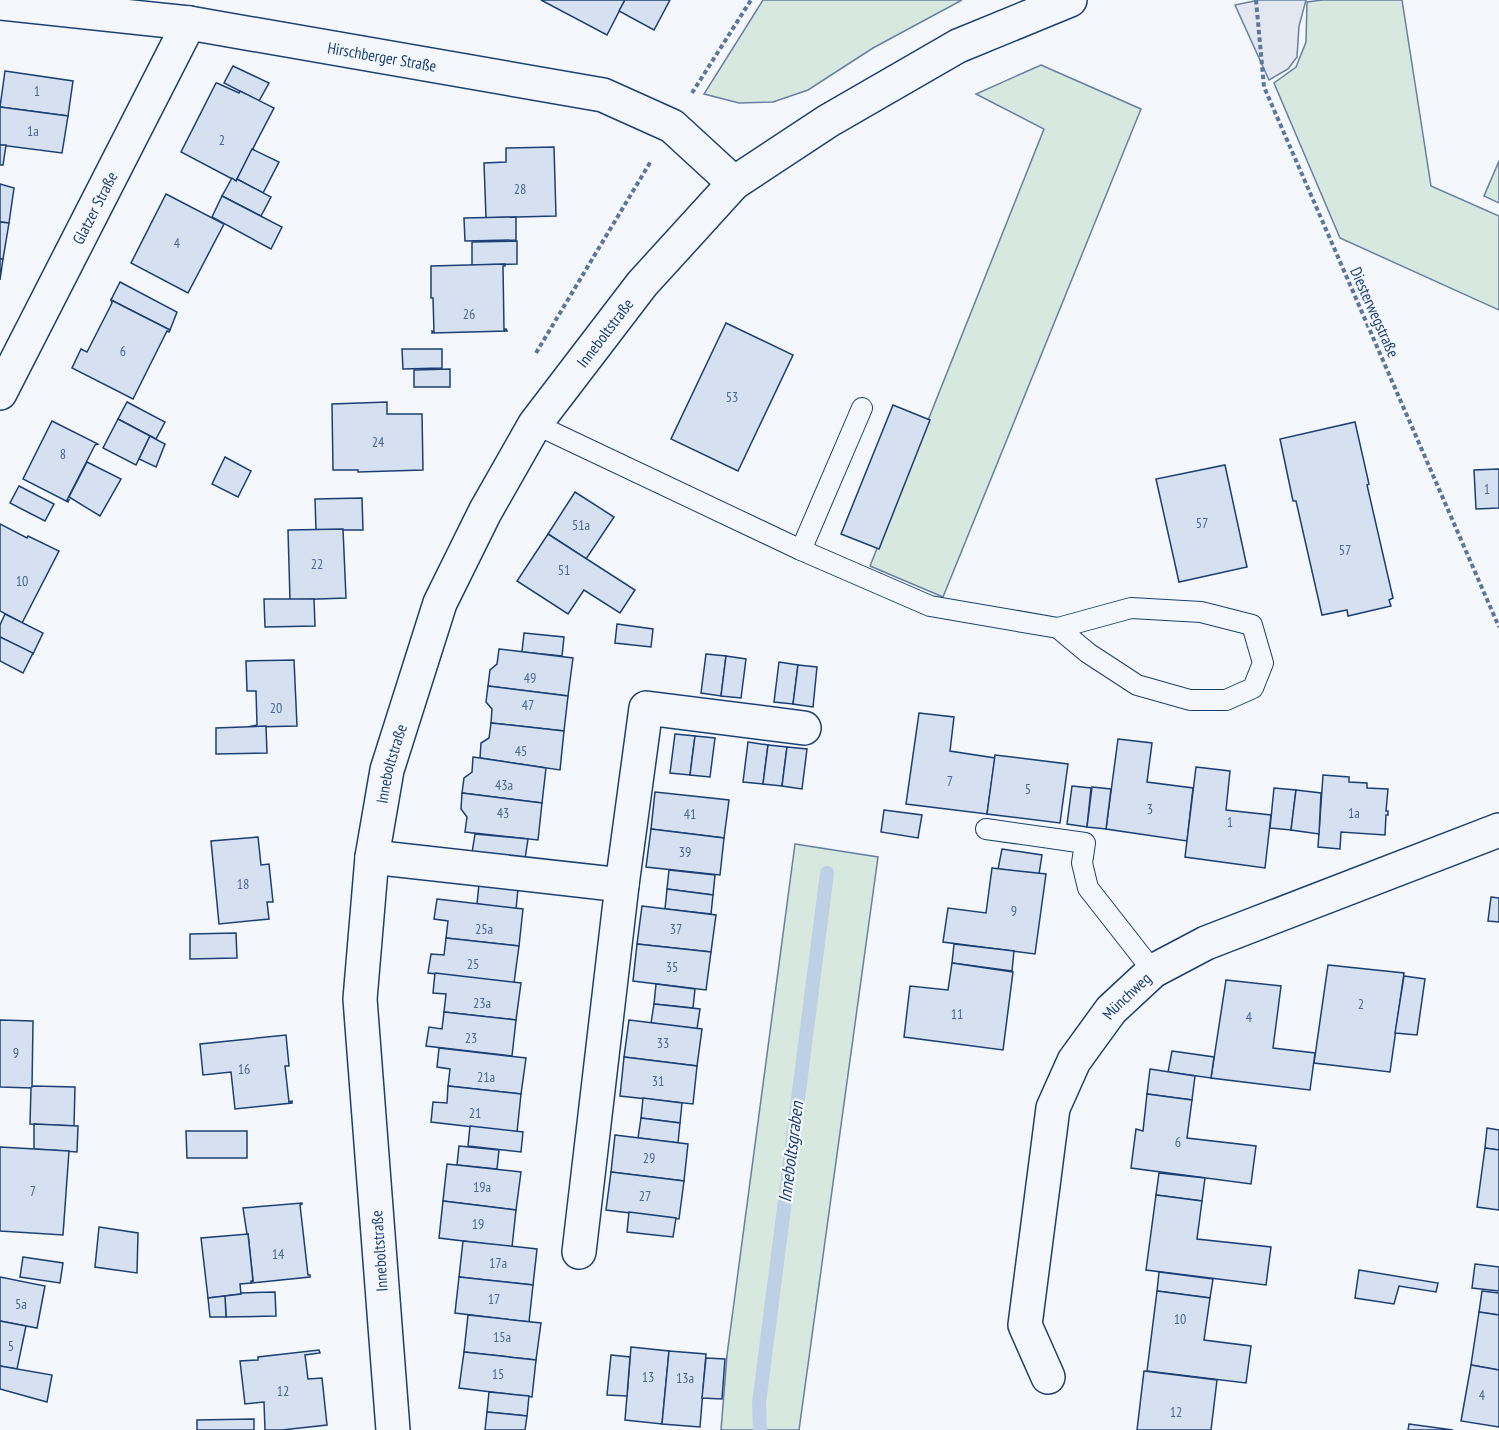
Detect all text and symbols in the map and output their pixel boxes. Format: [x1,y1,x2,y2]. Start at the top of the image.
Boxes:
street label: Hirschberger Straße [326,37,438,76]
house number: 1 [34,82,40,100]
house number: 1a [27,122,39,140]
house number: 2 [219,131,225,149]
street label: Glatzer Straße [68,168,121,247]
house number: 28 [514,180,526,198]
house number: 4 [174,234,181,252]
street label: Diesterwegstraße [1346,264,1404,360]
street label: Inneboltstraße [572,294,638,371]
house number: 26 [463,305,475,323]
house number: 6 [120,342,126,360]
house number: 53 [726,388,738,406]
house number: 24 [372,433,385,451]
house number: 8 [60,445,66,463]
house number: 1 [1484,480,1490,498]
house number: 57 [1196,514,1208,532]
house number: 51a [572,516,590,534]
house number: 57 [1339,541,1351,559]
house number: 22 [311,555,323,573]
house number: 51 [558,561,570,579]
house number: 10 [16,572,28,590]
house number: 49 [524,669,536,687]
house number: 47 [522,696,534,714]
house number: 20 [270,699,282,717]
street label: Inneboltstraße [371,722,411,805]
house number: 45 [515,742,527,760]
house number: 7 [947,772,953,790]
house number: 43a [495,776,513,794]
house number: 5 [1025,780,1031,798]
house number: 3 [1147,800,1153,818]
house number: 43 [497,804,509,822]
house number: 1a [1348,804,1360,822]
house number: 41 [684,805,696,823]
house number: 1 [1227,813,1233,831]
house number: 39 [679,843,691,861]
house number: 18 [237,875,249,893]
house number: 9 [1011,902,1017,920]
house number: 25a [475,920,493,938]
house number: 37 [670,920,682,938]
house number: 25 [467,955,479,973]
house number: 35 [666,958,678,976]
street label: Münchweg [1098,968,1155,1023]
house number: 23a [473,994,491,1012]
house number: 2 [1358,995,1364,1013]
house number: 11 [951,1005,963,1023]
house number: 4 [1246,1008,1253,1026]
house number: 23 [465,1029,477,1047]
house number: 33 [657,1034,669,1052]
house number: 9 [13,1044,19,1062]
house number: 16 [238,1060,250,1078]
house number: 21a [477,1068,495,1086]
house number: 31 [652,1072,664,1090]
water label: Inneboltsgraben [773,1099,808,1204]
house number: 21 [469,1104,481,1122]
house number: 6 [1175,1133,1181,1151]
house number: 29 [643,1149,655,1167]
house number: 19a [473,1178,491,1196]
house number: 7 [30,1182,36,1200]
house number: 27 [639,1187,651,1205]
street label: Inneboltstraße [366,1210,392,1292]
house number: 19 [472,1215,484,1233]
house number: 14 [272,1245,285,1263]
house number: 17a [489,1254,507,1272]
house number: 17 [488,1290,500,1308]
house number: 5a [15,1295,27,1313]
house number: 10 [1174,1310,1186,1328]
house number: 15a [493,1328,511,1346]
house number: 5 [8,1337,14,1355]
house number: 15 [492,1365,504,1383]
house number: 13 [642,1368,654,1386]
house number: 13a [676,1369,694,1387]
house number: 12 [277,1382,289,1400]
house number: 4 [1479,1386,1486,1404]
house number: 12 [1170,1403,1182,1421]

